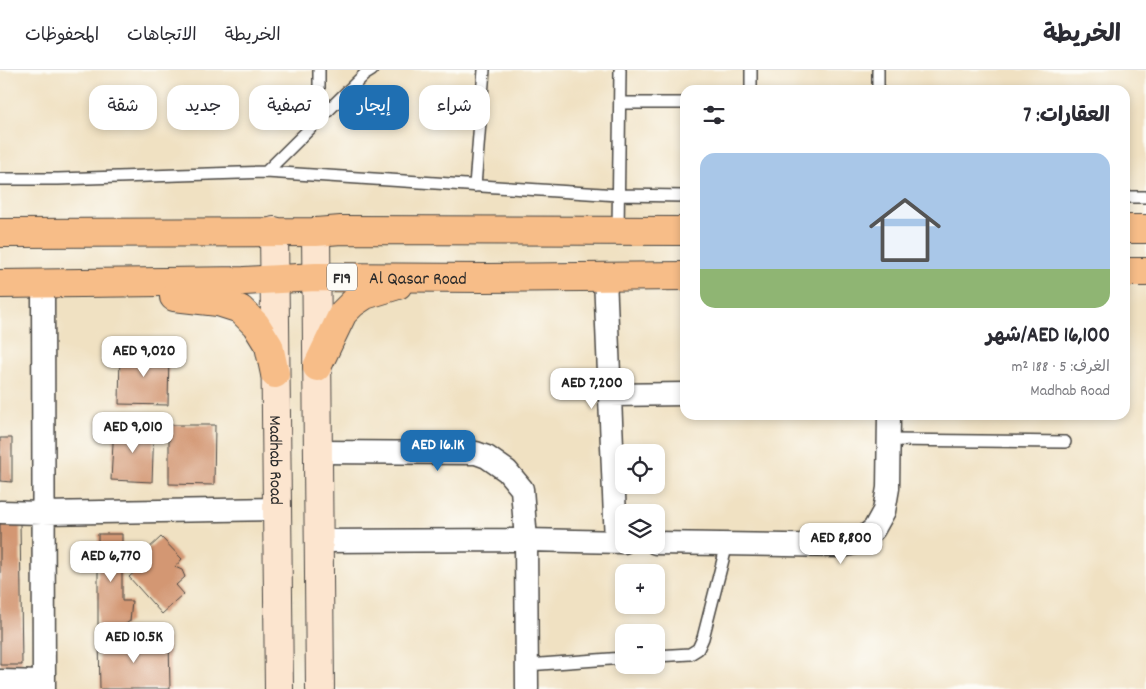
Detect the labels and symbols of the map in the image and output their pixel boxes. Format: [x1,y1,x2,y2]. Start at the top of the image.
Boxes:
road number: F19 [327,263,357,290]
street label: Al Qasar Road [369,267,467,293]
pin: AED 9,020 [87,336,201,378]
pin: AED 7,200 [535,368,649,410]
pin: AED 9,010 [76,412,190,454]
street label: Madhab Road [261,415,287,505]
pin: AED 16.1K [381,430,495,472]
pin: AED 8,800 [784,522,898,565]
pin: AED 6,770 [54,540,168,583]
pin: AED 10.5K [77,622,191,664]

